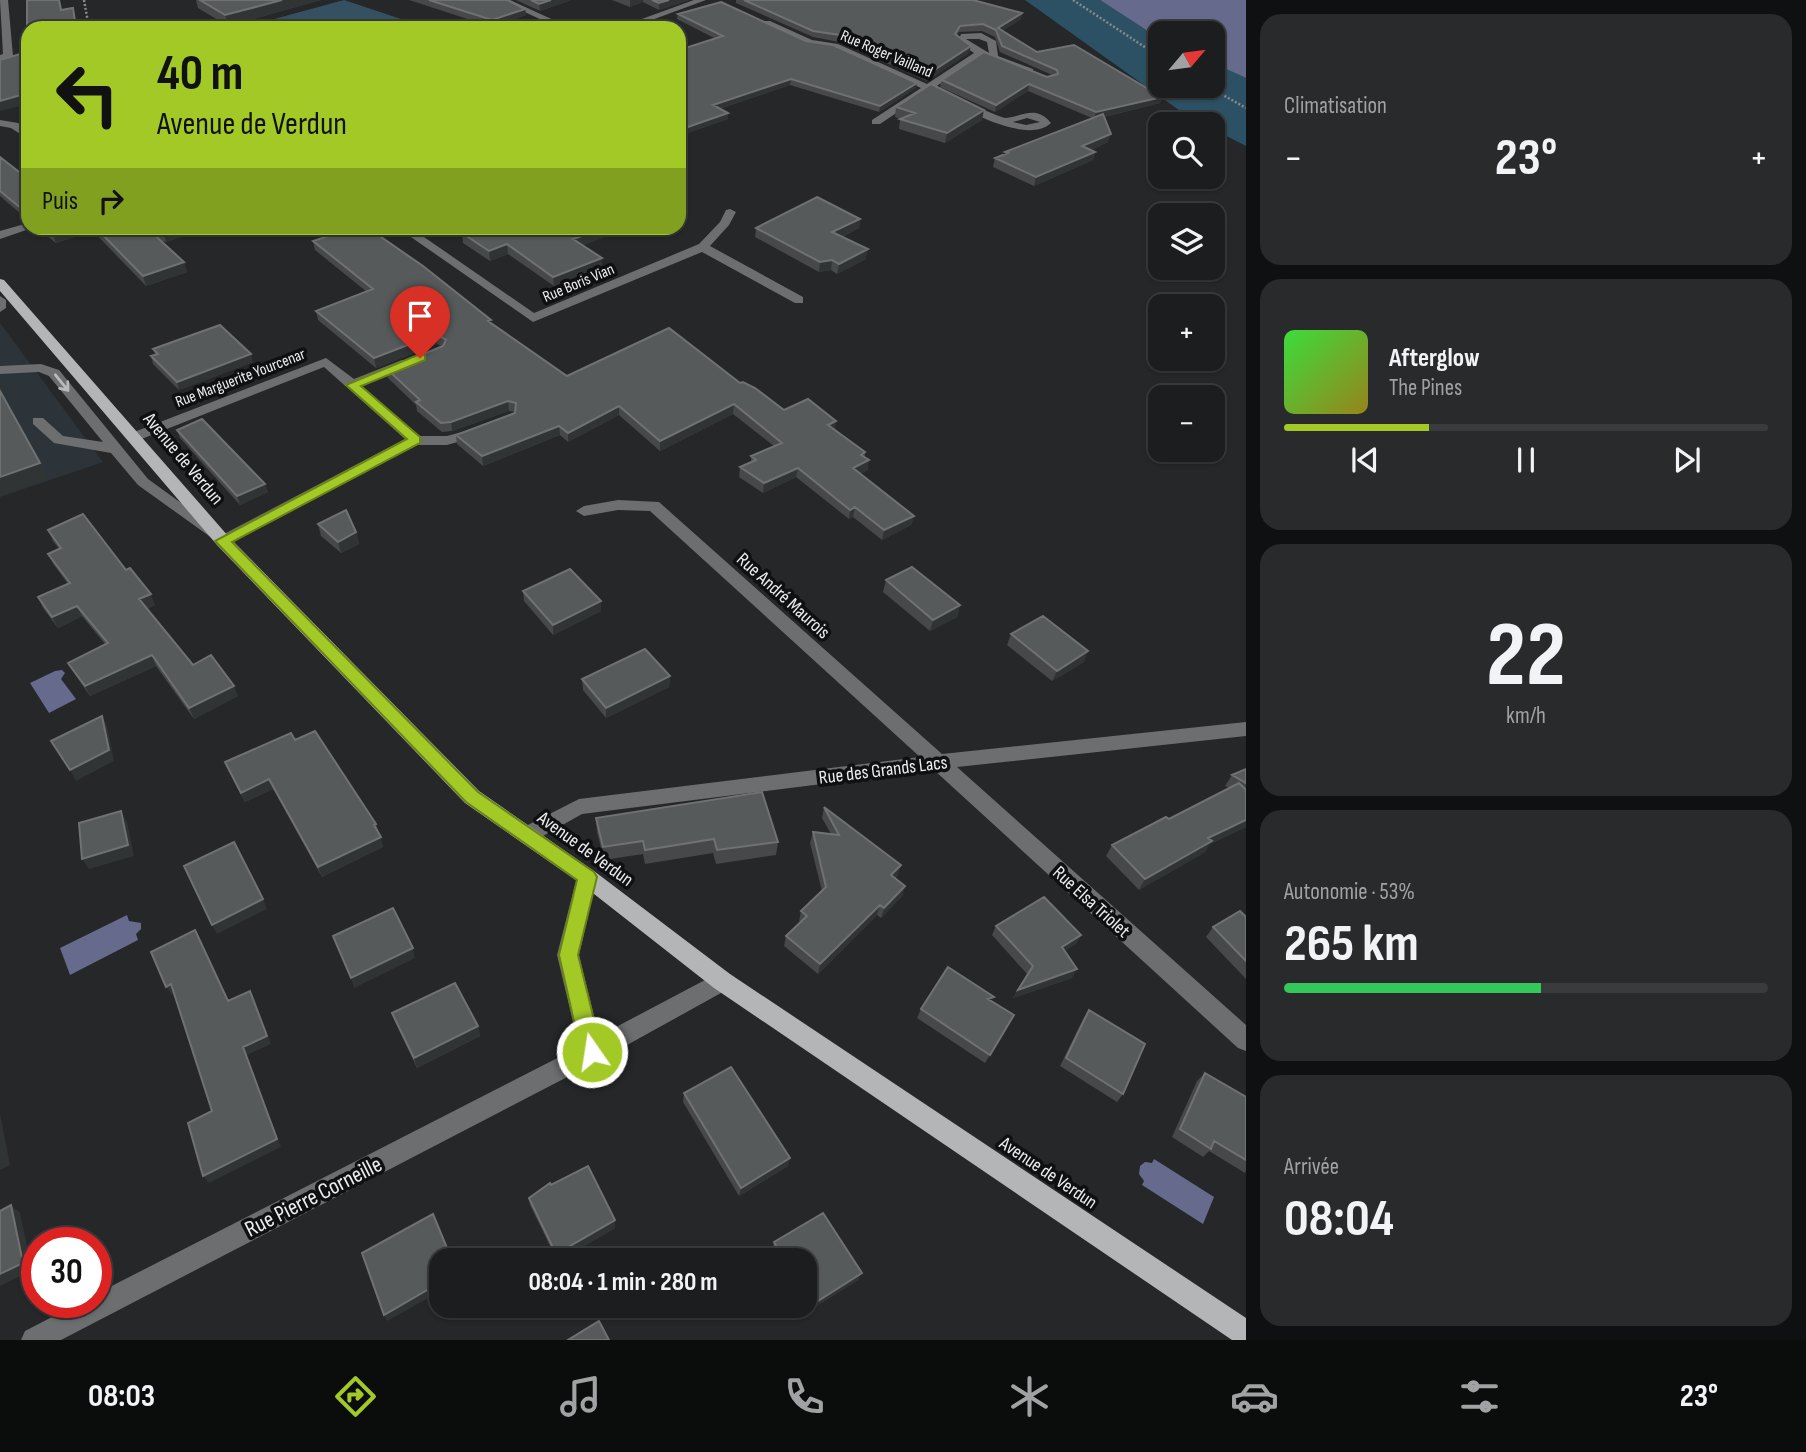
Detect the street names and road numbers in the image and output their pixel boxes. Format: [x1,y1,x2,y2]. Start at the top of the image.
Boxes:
street label: Rue Roger Vailland [837,26,935,82]
street label: Rue Boris Vian [540,260,617,307]
street label: Rue Marguerite Yourcenar [173,345,309,412]
street label: Avenue de Verdun [137,408,228,510]
street label: Rue André Maurois [732,548,835,644]
street label: Rue des Grands Lacs [818,751,949,790]
street label: Avenue de Verdun [532,806,638,892]
street label: Rue Elsa Triolet [1048,861,1134,943]
street label: Avenue de Verdun [994,1132,1101,1214]
street label: Rue Pierre Corneille [240,1150,387,1243]

